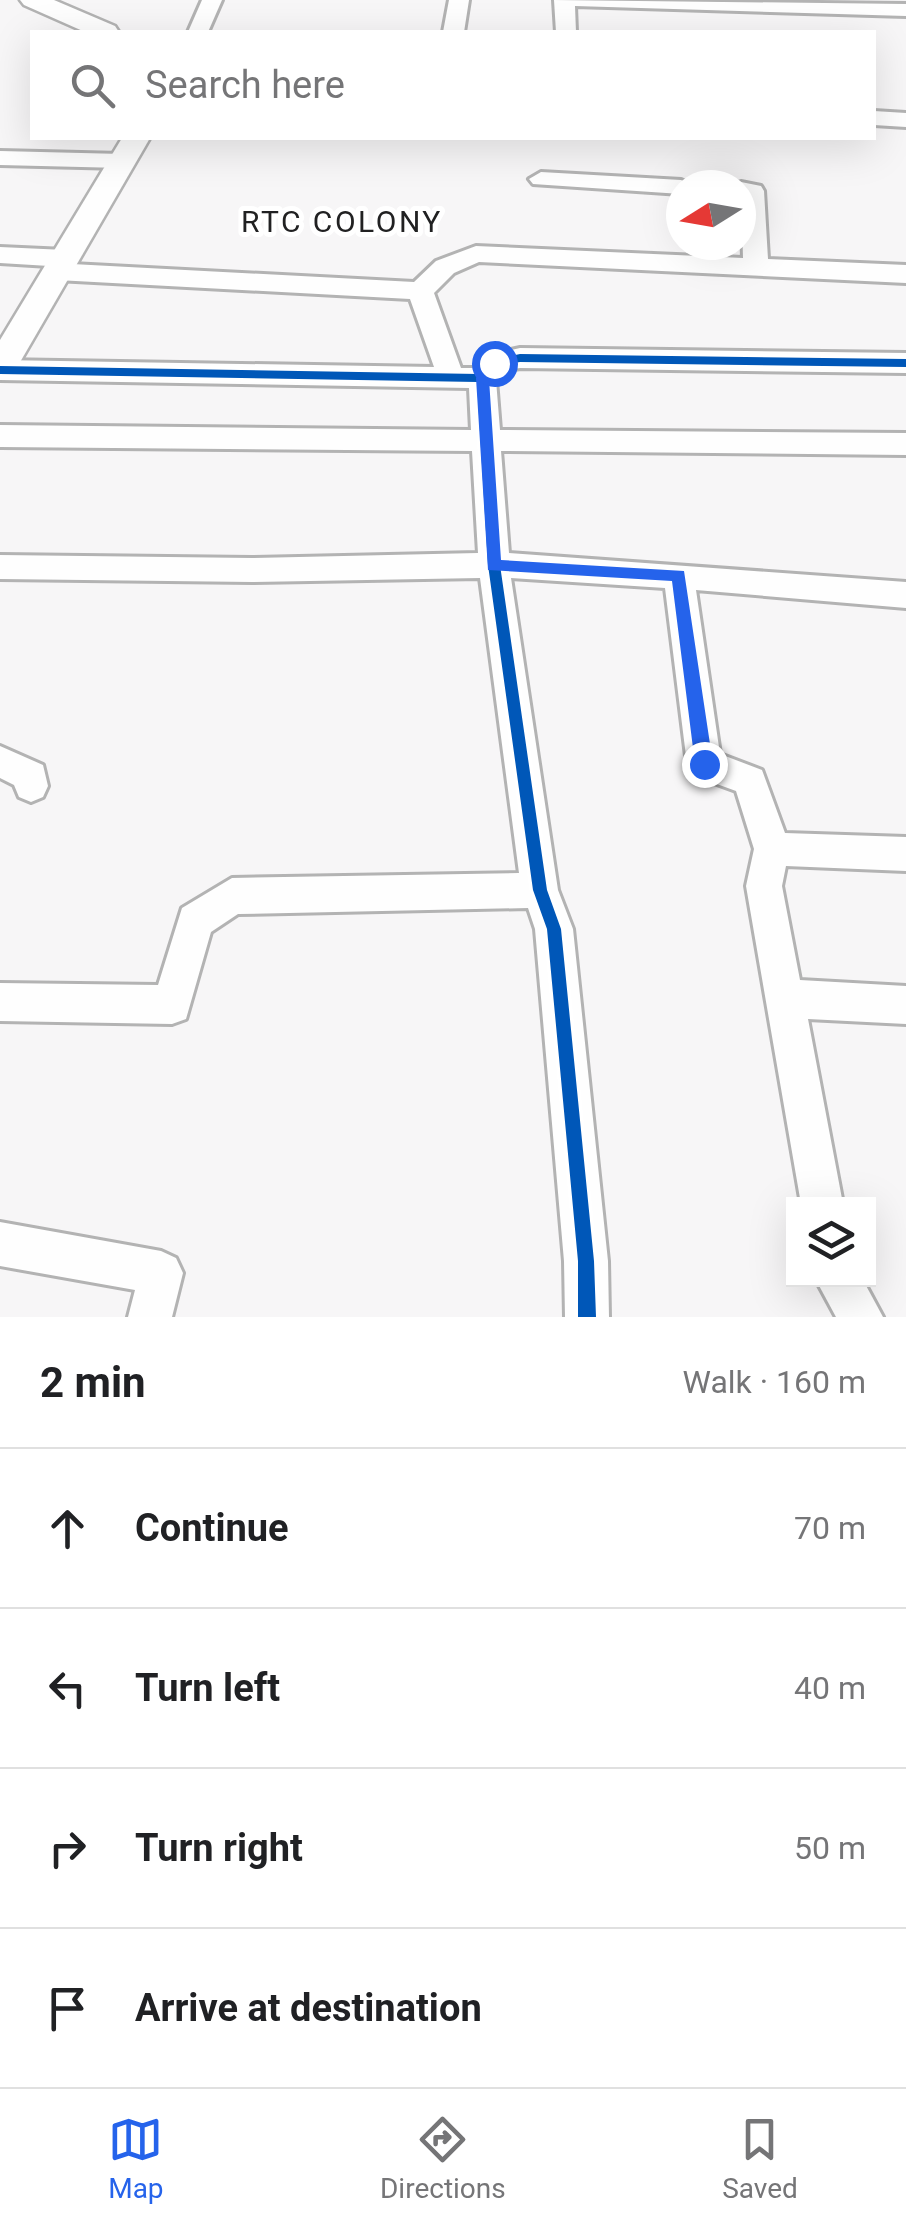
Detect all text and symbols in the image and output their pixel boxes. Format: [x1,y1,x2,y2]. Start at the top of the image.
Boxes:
search box [30,30,876,140]
icon: search [65,58,120,113]
text: Search here [145,63,345,107]
north arrow [666,170,756,260]
district label: RTC COLONY [241,204,443,239]
route start [472,341,518,387]
route end [682,742,728,788]
map controls [786,1197,876,1287]
button: layers [786,1197,876,1287]
text: 2 min [40,1358,146,1407]
text: Walk · 160 m [683,1363,866,1401]
icon: ahead [40,1501,95,1556]
text: Continue [135,1506,289,1550]
text: 70 m [794,1509,866,1547]
icon: left [40,1661,95,1716]
text: Turn left [135,1666,280,1710]
text: 40 m [794,1669,866,1707]
icon: right [40,1821,95,1876]
text: Turn right [135,1826,303,1870]
text: 50 m [794,1829,866,1867]
icon: arrive [40,1981,95,2036]
text: Arrive at destination [135,1986,482,2030]
tab: Map [108,2112,164,2205]
tab: Directions [380,2112,506,2205]
tab: Saved [722,2112,798,2205]

